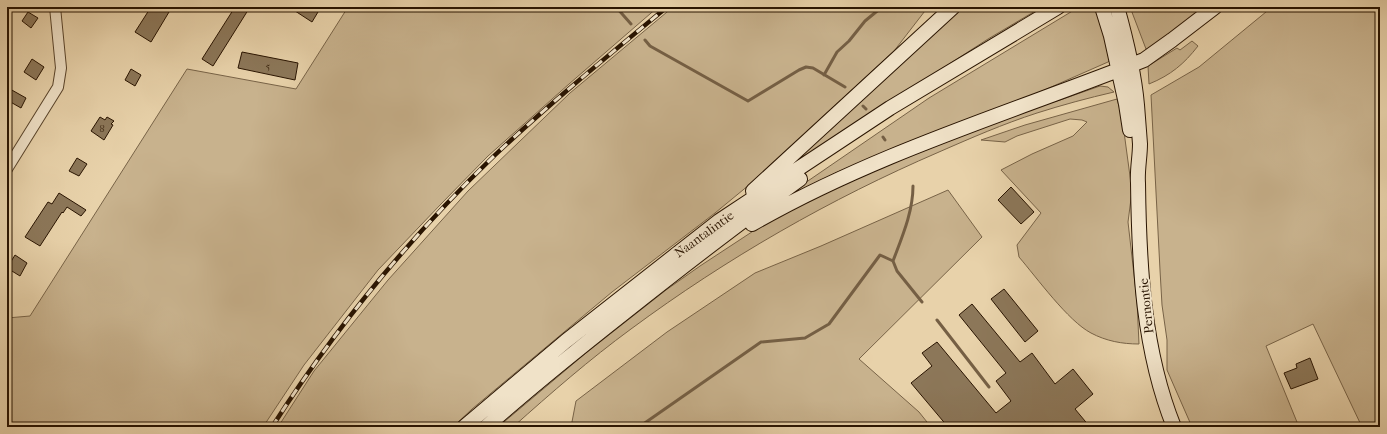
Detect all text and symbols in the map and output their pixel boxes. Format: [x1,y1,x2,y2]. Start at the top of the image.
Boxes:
house number: 5 [266,60,271,73]
house number: 8 [99,122,105,135]
street label: Naantalintie [672,207,737,260]
street label: Pernontie [1136,277,1156,335]

